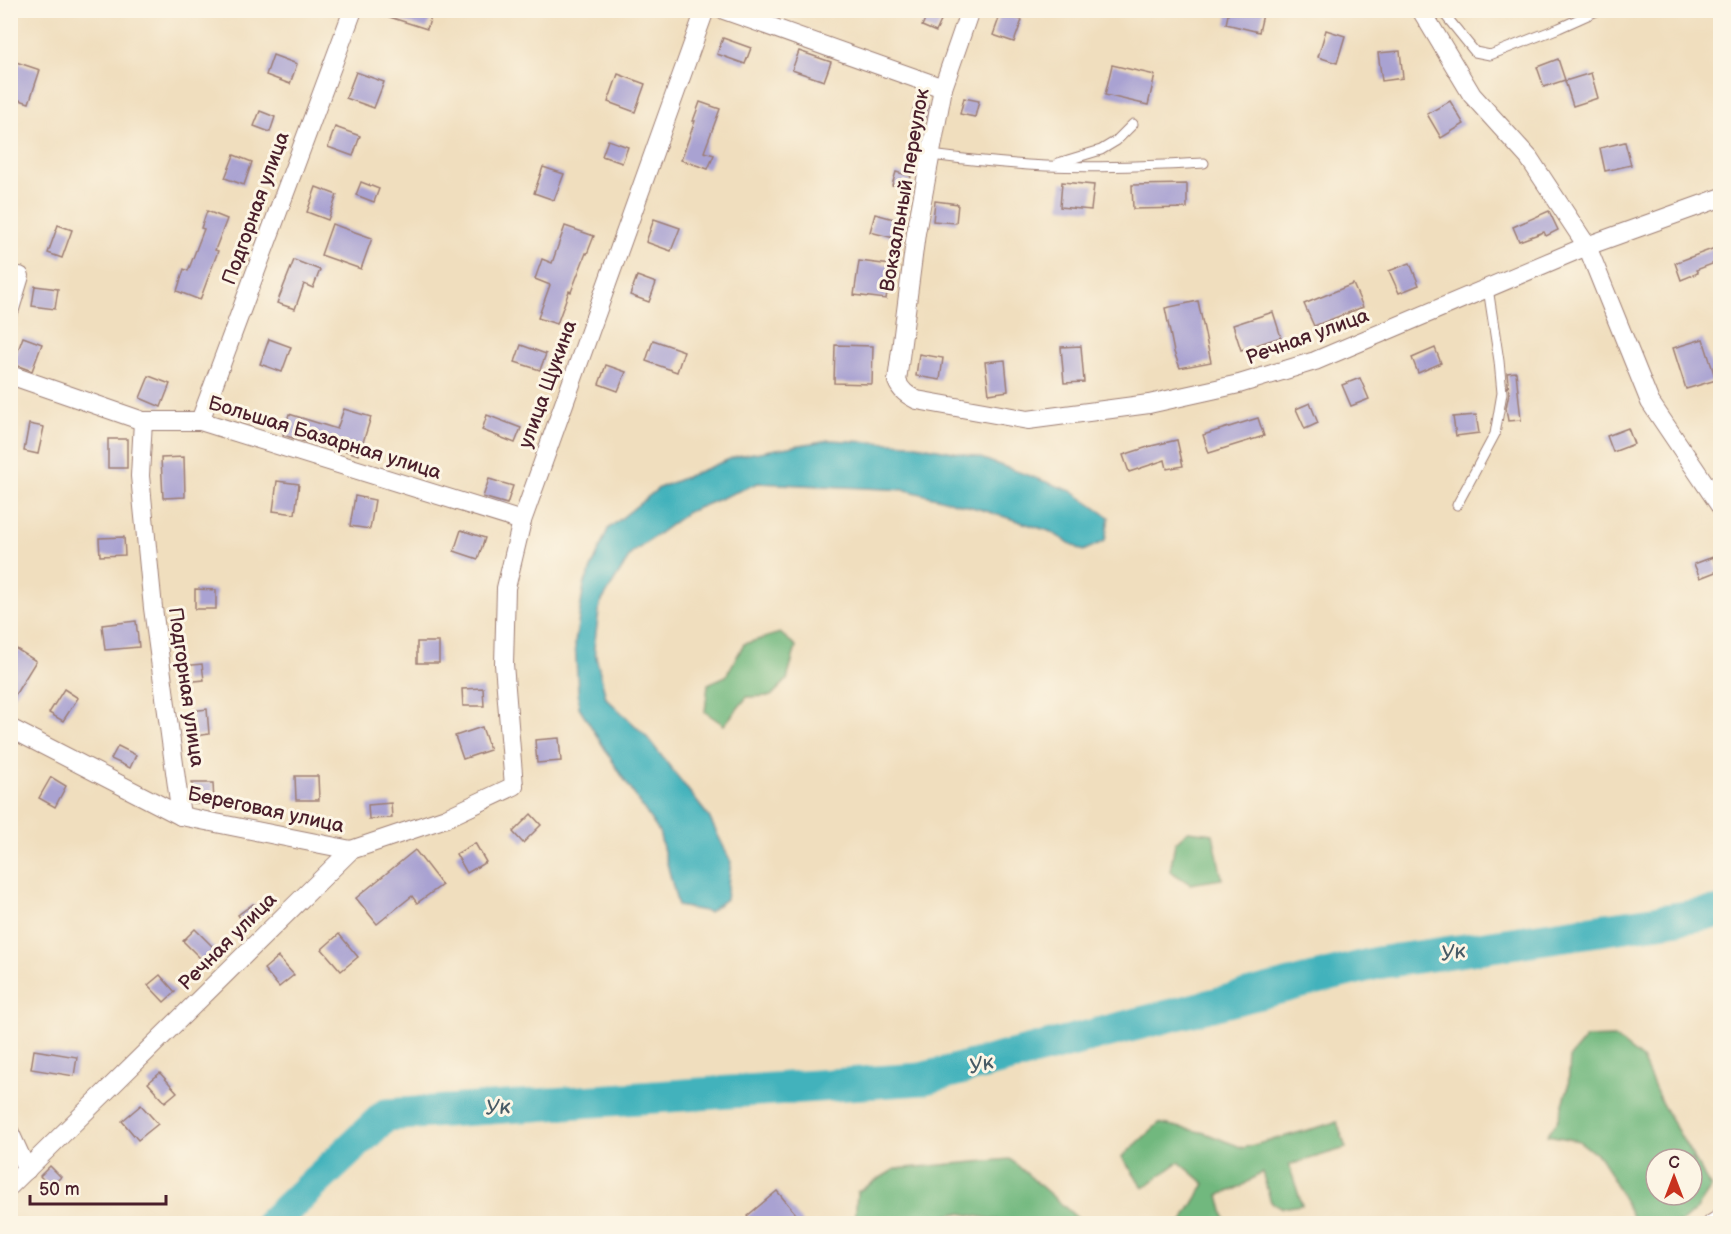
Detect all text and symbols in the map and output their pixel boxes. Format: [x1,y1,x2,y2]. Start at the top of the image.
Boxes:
street label: Вокзальный переулок [875,86,935,294]
street label: Подгорная улица [217,128,295,288]
street label: Речная улица [1243,304,1372,370]
street label: улица Щукина [514,317,582,452]
street label: Большая Базарная улица [205,391,444,485]
street label: Подгорная улица [163,606,209,769]
street label: Береговая улица [185,782,346,838]
street label: Речная улица [174,887,282,996]
water label: Ук [1439,938,1468,967]
water label: Ук [966,1049,997,1080]
water label: Ук [485,1094,512,1121]
north arrow [1644,1147,1704,1207]
text: С [1668,1154,1680,1173]
scale bar [30,1168,166,1206]
text: 50 m [39,1179,80,1200]

